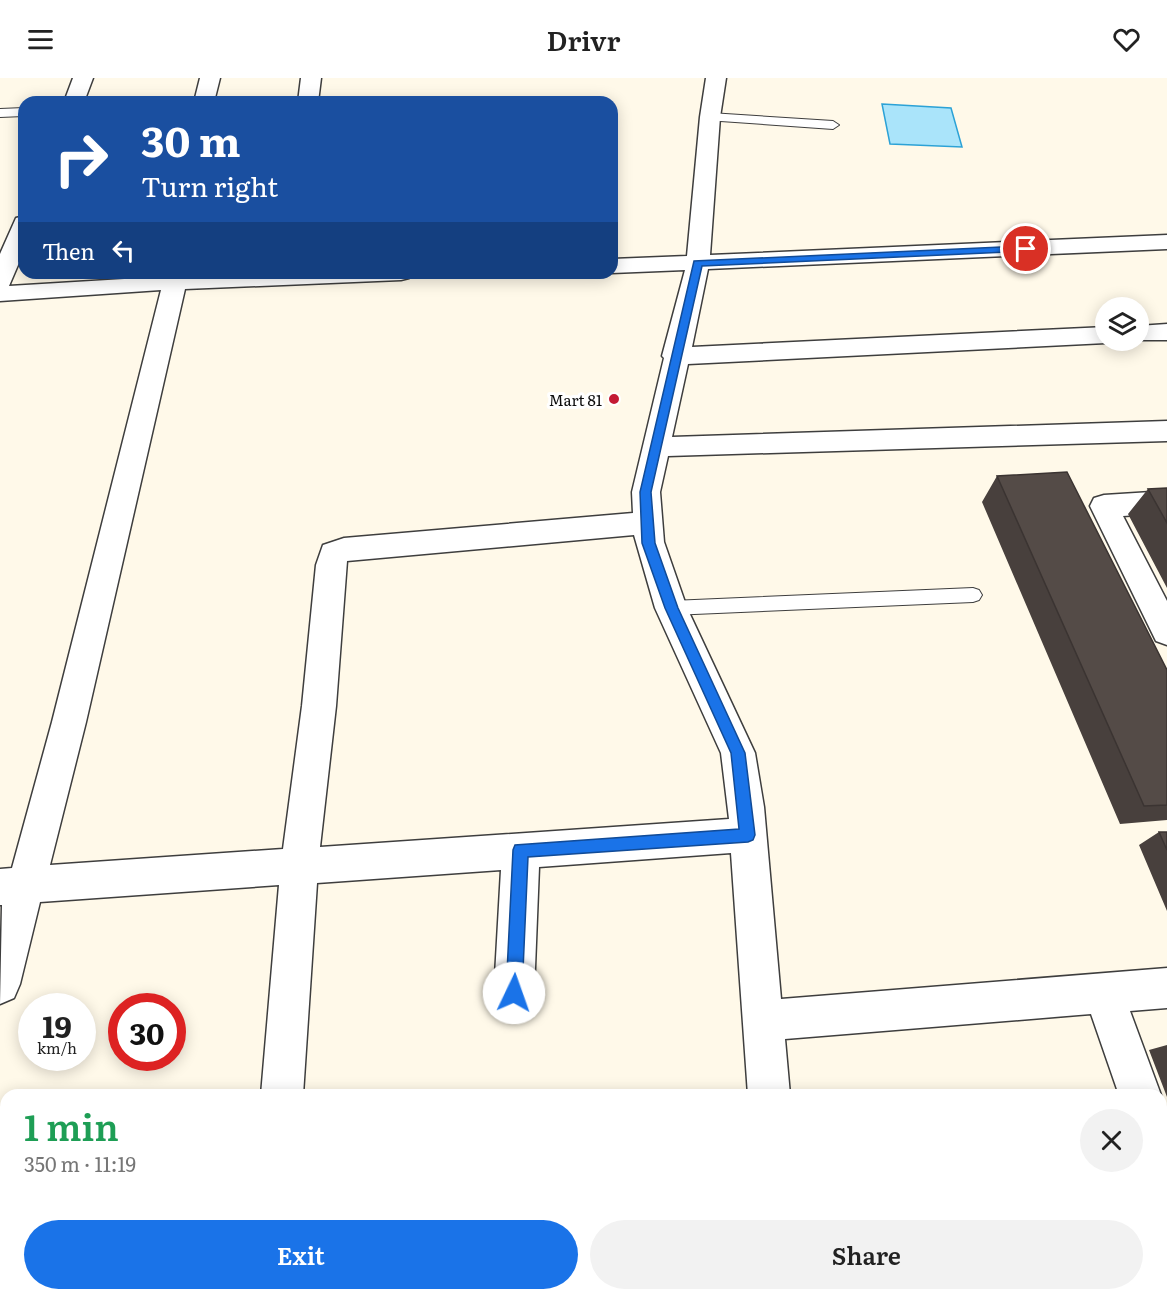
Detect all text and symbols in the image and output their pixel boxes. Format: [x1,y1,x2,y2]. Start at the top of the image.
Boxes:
text: Drivr [547,19,620,59]
icon: menu [24,23,57,56]
icon: heart [1110,23,1143,56]
text: 30 m [141,108,241,170]
icon: right [42,120,120,198]
text: Turn right [141,165,278,205]
pin [1000,223,1051,274]
icon: arrive [1009,232,1042,265]
text: Then [42,234,95,267]
icon: left [107,234,140,267]
map controls [1095,297,1149,351]
button: layers [1095,297,1149,351]
place label: Mart 81 [549,388,602,411]
marker: Mart 81 [607,392,621,406]
position arrow [482,961,546,1025]
speed limit sign: 30 [108,993,186,1071]
text: 19 [42,1003,72,1047]
text: km/h [37,1036,77,1059]
text: 1 min [24,1099,119,1152]
button: close [1080,1109,1143,1172]
text: 350 m · 11:19 [24,1148,136,1178]
button: Exit [24,1220,578,1289]
button: Share [590,1220,1143,1289]

